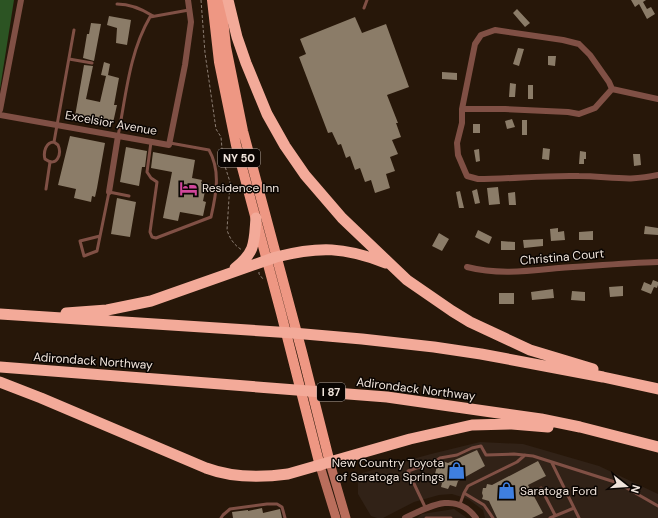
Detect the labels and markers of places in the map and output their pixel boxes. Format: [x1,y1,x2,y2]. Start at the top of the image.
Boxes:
hotel icon: Residence Inn [179,178,199,198]
place label: Residence Inn [202,180,279,196]
place label: New Country Toyota of Saratoga Springs [332,455,444,485]
shop icon: New Country Toyota of Saratoga Springs [447,460,467,480]
shop icon: Saratoga Ford [497,481,517,501]
place label: Saratoga Ford [520,483,597,499]

